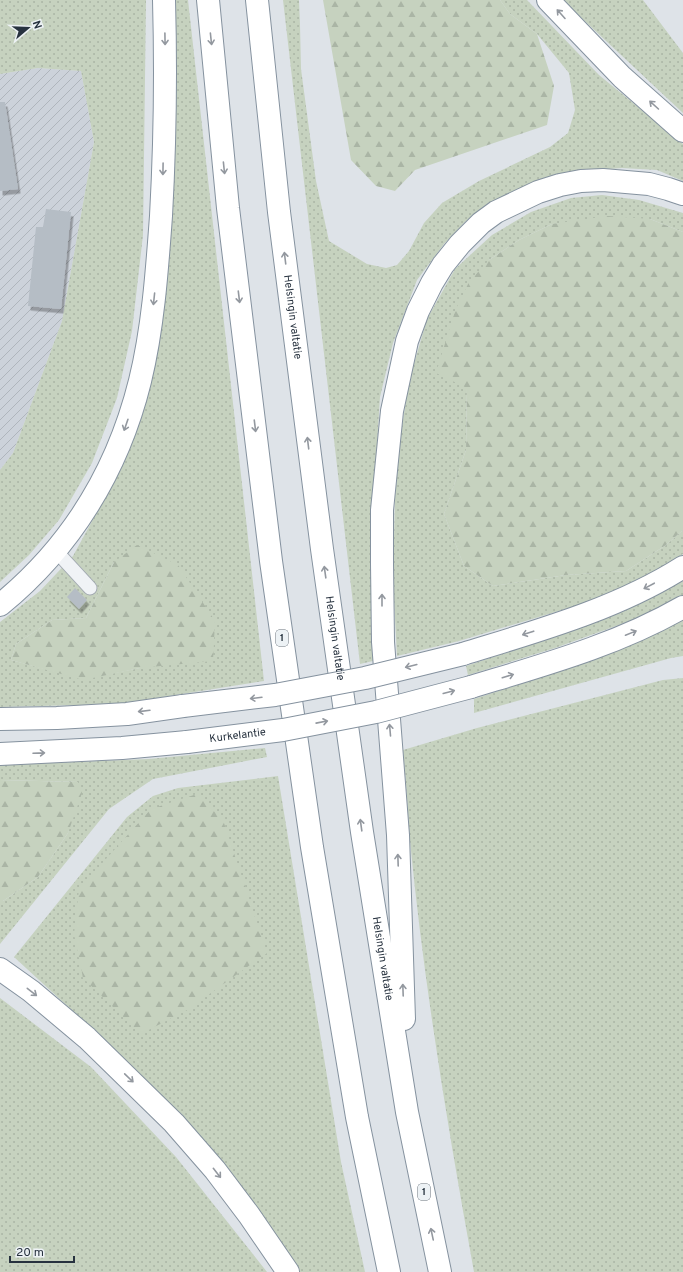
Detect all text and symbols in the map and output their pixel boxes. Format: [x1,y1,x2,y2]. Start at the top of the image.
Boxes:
north arrow [8,8,48,48]
one-way arrow [557,10,566,20]
text: N [29,19,44,31]
one-way arrow [161,32,169,45]
one-way arrow [208,32,215,45]
one-way arrow [649,101,659,110]
one-way arrow [221,161,228,174]
one-way arrow [160,162,167,175]
one-way arrow [281,252,288,265]
street label: Helsingin valtatie [280,274,305,360]
one-way arrow [235,290,243,303]
one-way arrow [150,292,157,305]
one-way arrow [122,419,130,431]
one-way arrow [251,419,259,432]
one-way arrow [304,437,312,450]
one-way arrow [321,566,329,579]
one-way arrow [643,583,655,591]
one-way arrow [378,594,386,607]
street label: Helsingin valtatie [322,595,348,681]
one-way arrow [624,629,636,636]
road number: 1 [276,630,288,646]
one-way arrow [522,630,534,638]
one-way arrow [405,663,418,671]
one-way arrow [502,671,514,679]
one-way arrow [442,688,455,696]
one-way arrow [250,694,263,702]
one-way arrow [138,707,151,715]
one-way arrow [315,718,328,726]
one-way arrow [386,724,393,737]
street label: Kurkelantie [209,725,267,746]
one-way arrow [32,749,45,756]
one-way arrow [357,819,365,832]
one-way arrow [395,854,402,867]
street label: Helsingin valtatie [369,916,396,1002]
one-way arrow [399,984,407,997]
one-way arrow [26,987,37,996]
one-way arrow [124,1073,134,1083]
one-way arrow [213,1168,222,1179]
road number: 1 [418,1184,430,1200]
one-way arrow [428,1228,436,1241]
scale bar [10,1238,74,1264]
text: 20 m [16,1245,44,1261]

